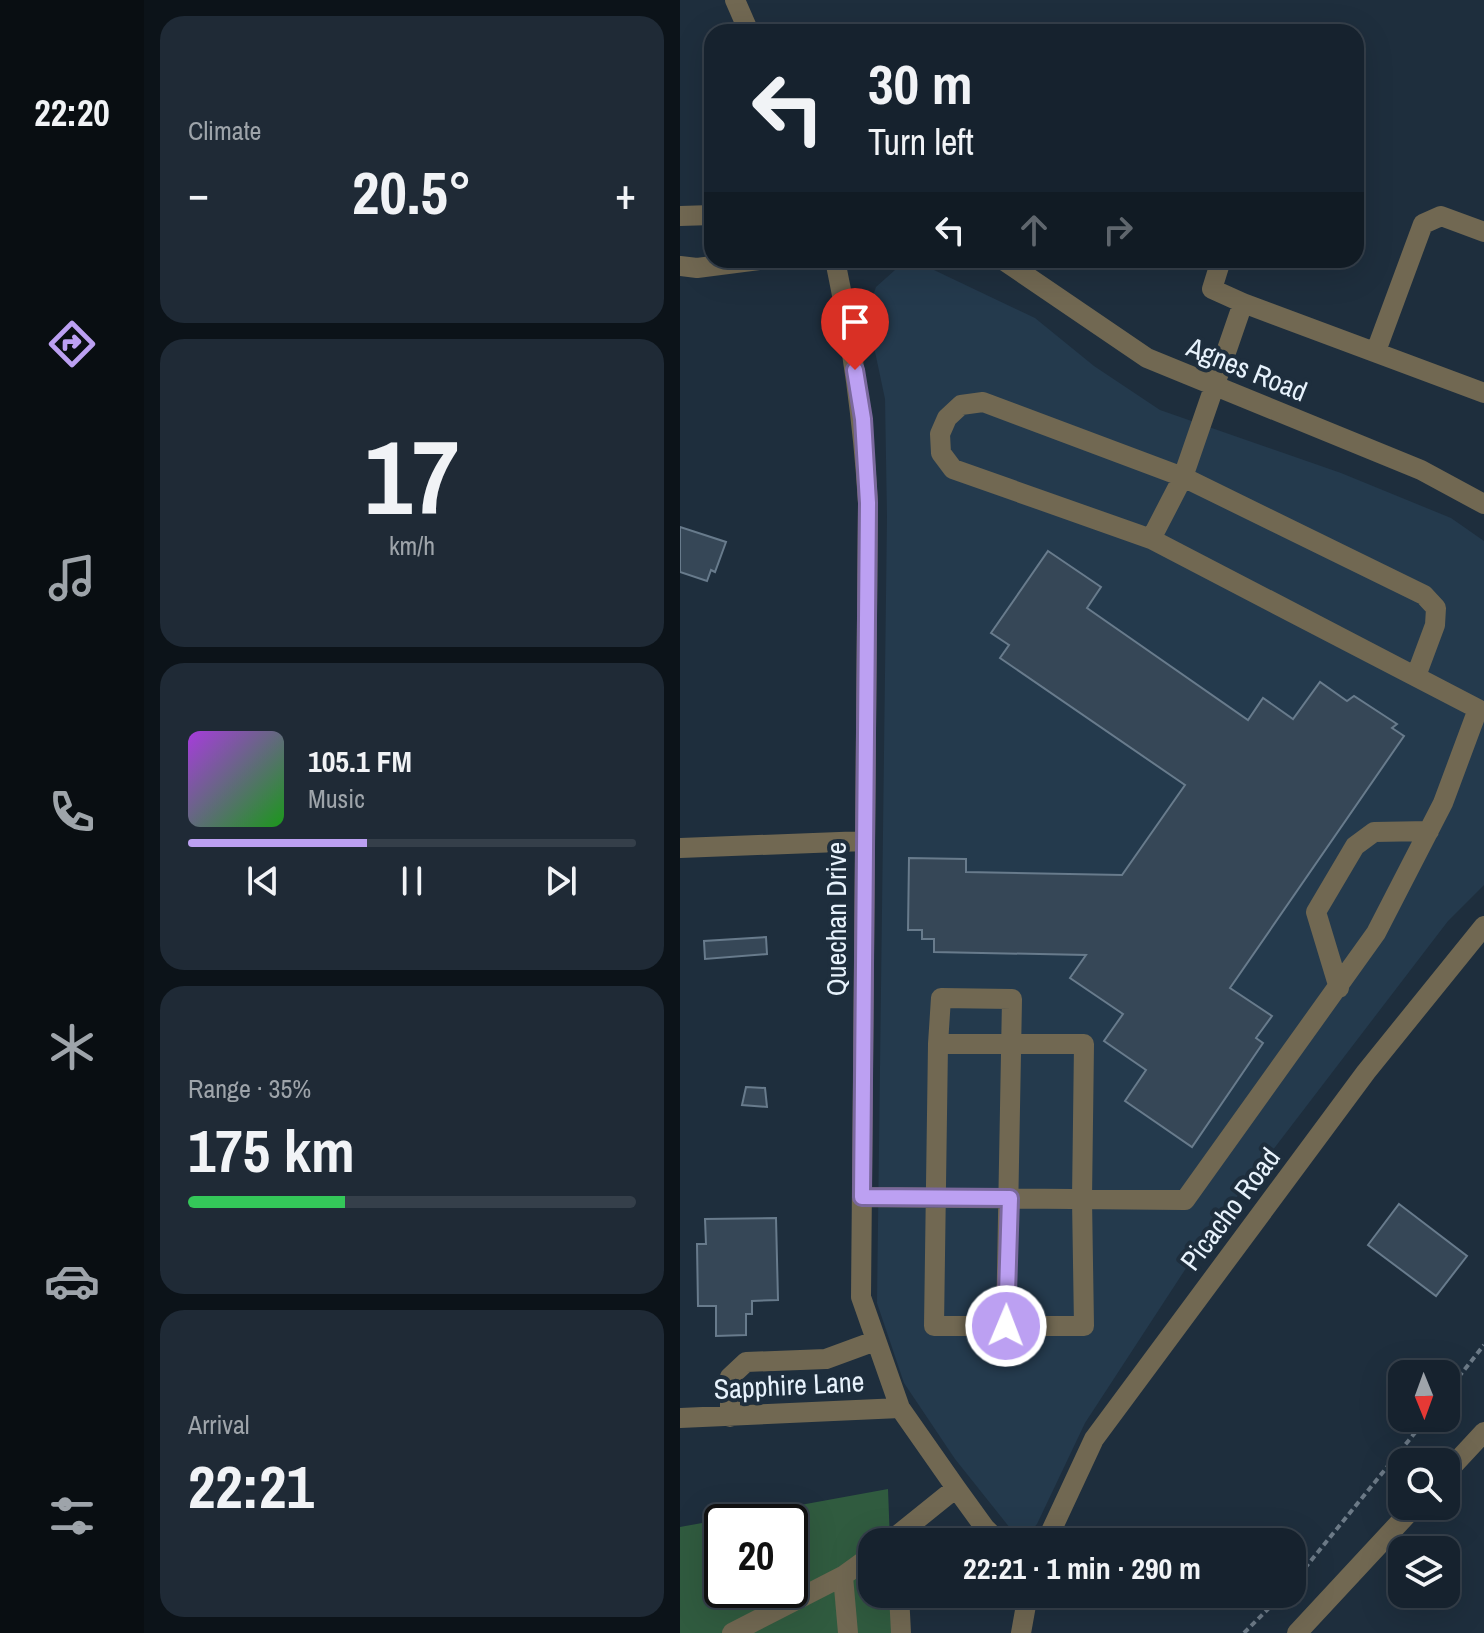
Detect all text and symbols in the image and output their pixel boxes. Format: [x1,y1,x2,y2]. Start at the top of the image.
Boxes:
text: 30 m [868,46,973,121]
icon: left [736,56,840,160]
text: 22:20 [34,89,110,137]
text: Climate [188,113,261,148]
text: Turn left [868,118,974,166]
text: 20.5° [352,152,472,233]
text: − [188,163,209,223]
text: + [615,163,636,223]
icon: left [928,208,972,252]
icon: ahead [1012,208,1056,252]
icon: right [1096,208,1140,252]
pin [821,288,889,370]
icon: arrive [833,300,877,344]
icon: directions [44,316,100,372]
street label: Agnes Road [1180,327,1313,410]
text: 17 [365,406,459,546]
text: km/h [389,528,435,563]
icon: music [44,550,100,606]
text: 105.1 FM [308,741,412,781]
text: Music [308,781,365,816]
icon: phone [44,784,100,840]
street label: Quechan Drive [817,842,855,996]
icon: previous [241,859,285,903]
icon: pause [390,859,434,903]
icon: next [539,859,583,903]
icon: climate [44,1019,100,1075]
text: Range · 35% [188,1071,311,1106]
text: 175 km [188,1110,355,1191]
street label: Picacho Road [1171,1140,1289,1278]
icon: car [44,1253,100,1309]
position arrow [964,1284,1048,1368]
north arrow [1388,1360,1460,1432]
map controls [1388,1360,1460,1608]
street label: Sapphire Lane [713,1362,865,1408]
text: Arrival [188,1407,250,1442]
text: 22:21 [188,1446,314,1527]
button: search [1388,1448,1460,1520]
icon: filters [44,1488,100,1544]
speed limit sign: 20 [704,1504,808,1608]
button: layers [1388,1536,1460,1608]
text: 22:21 · 1 min · 290 m [963,1548,1201,1588]

